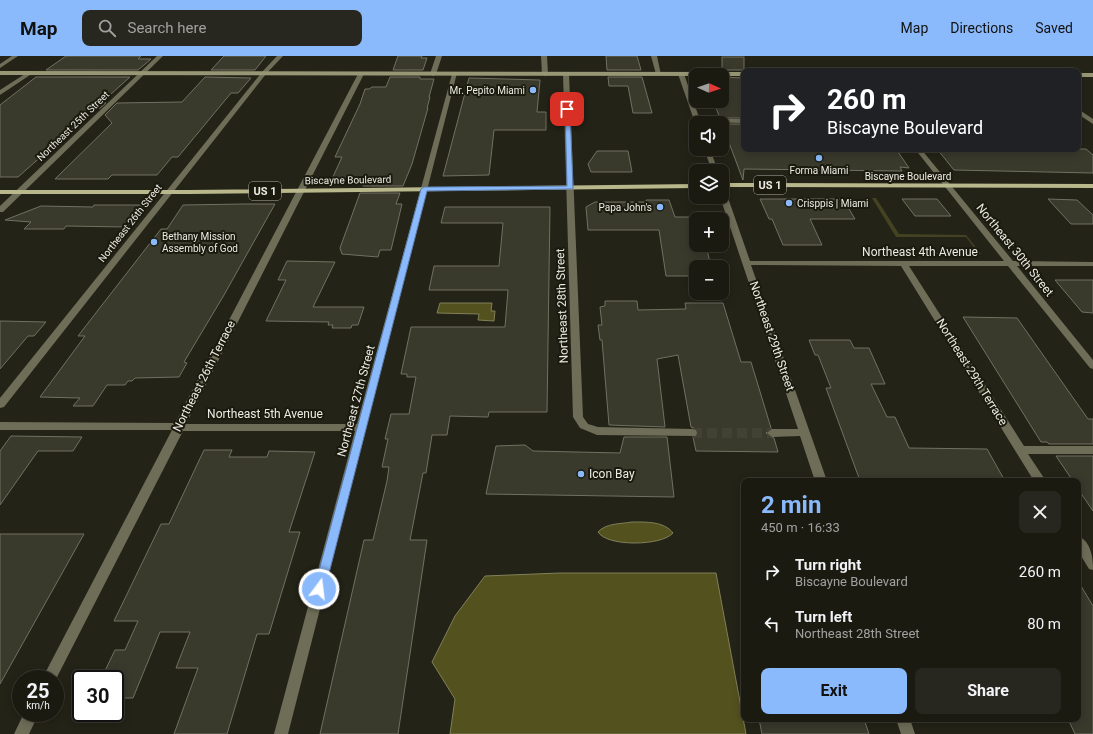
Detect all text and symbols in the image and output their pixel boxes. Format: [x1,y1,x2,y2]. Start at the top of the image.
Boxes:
search box [82,10,362,46]
text: Map [20,17,58,40]
icon: search [96,17,118,39]
text: Search here [128,19,206,37]
text: Map [901,20,928,36]
text: Directions [950,20,1013,36]
text: Saved [1035,20,1073,36]
north arrow [689,68,729,108]
map controls [689,68,729,300]
text: 260 m [827,83,906,116]
icon: right [761,84,813,136]
place label: Mr. Pepito Miami [450,85,525,96]
marker: Mr. Pepito Miami [528,85,538,95]
street label: Northeast 25th Street [35,89,111,163]
pin [550,92,584,126]
icon: arrive [556,98,578,120]
button: sound [689,116,729,156]
text: Biscayne Boulevard [827,117,983,138]
marker: Forma Miami [814,153,824,163]
button: layers [689,164,729,204]
place label: Forma Miami [789,165,849,176]
street label: Biscayne Boulevard [865,171,951,182]
street label: Biscayne Boulevard [305,174,391,186]
road number: US 1 [754,176,786,194]
street label: Northeast 26th Street [96,182,164,264]
road number: US 1 [249,182,281,200]
marker: Crisppis | Miami [784,198,794,208]
place label: Crisppis | Miami [797,198,869,209]
street label: Northeast 30th Street [973,201,1057,299]
place label: Papa John's [599,202,652,213]
marker: Papa John's [655,202,665,212]
button: + [689,212,729,252]
place label: Bethany Mission Assembly of God [162,231,238,254]
marker: Bethany Mission Assembly of God [149,237,159,247]
street label: Northeast 4th Avenue [862,245,978,259]
street label: Northeast 28th Street [553,248,571,364]
button: − [689,260,729,300]
street label: Northeast 29th Street [747,279,797,393]
street label: Northeast 29th Terrace [933,316,1011,428]
street label: Northeast 26th Terrace [170,318,238,434]
street label: Northeast 27th Street [334,344,378,458]
street label: Northeast 5th Avenue [207,407,323,421]
place label: Icon Bay [589,467,635,481]
marker: Icon Bay [576,469,586,479]
text: 2 min [761,491,821,519]
button: close [1019,491,1061,533]
text: 450 m · 16:33 [761,520,840,535]
text: Turn right [795,556,861,574]
icon: right [761,561,783,583]
text: 260 m [1019,563,1061,581]
position arrow [298,568,340,610]
text: Biscayne Boulevard [795,574,908,589]
text: Turn left [795,608,852,626]
icon: left [761,613,783,635]
text: 80 m [1027,615,1061,633]
text: Northeast 28th Street [795,626,920,641]
button: Exit [761,668,907,714]
button: Share [915,668,1061,714]
speed limit sign: 30 [72,670,124,722]
text: 25 [27,679,49,703]
text: km/h [26,700,50,711]

